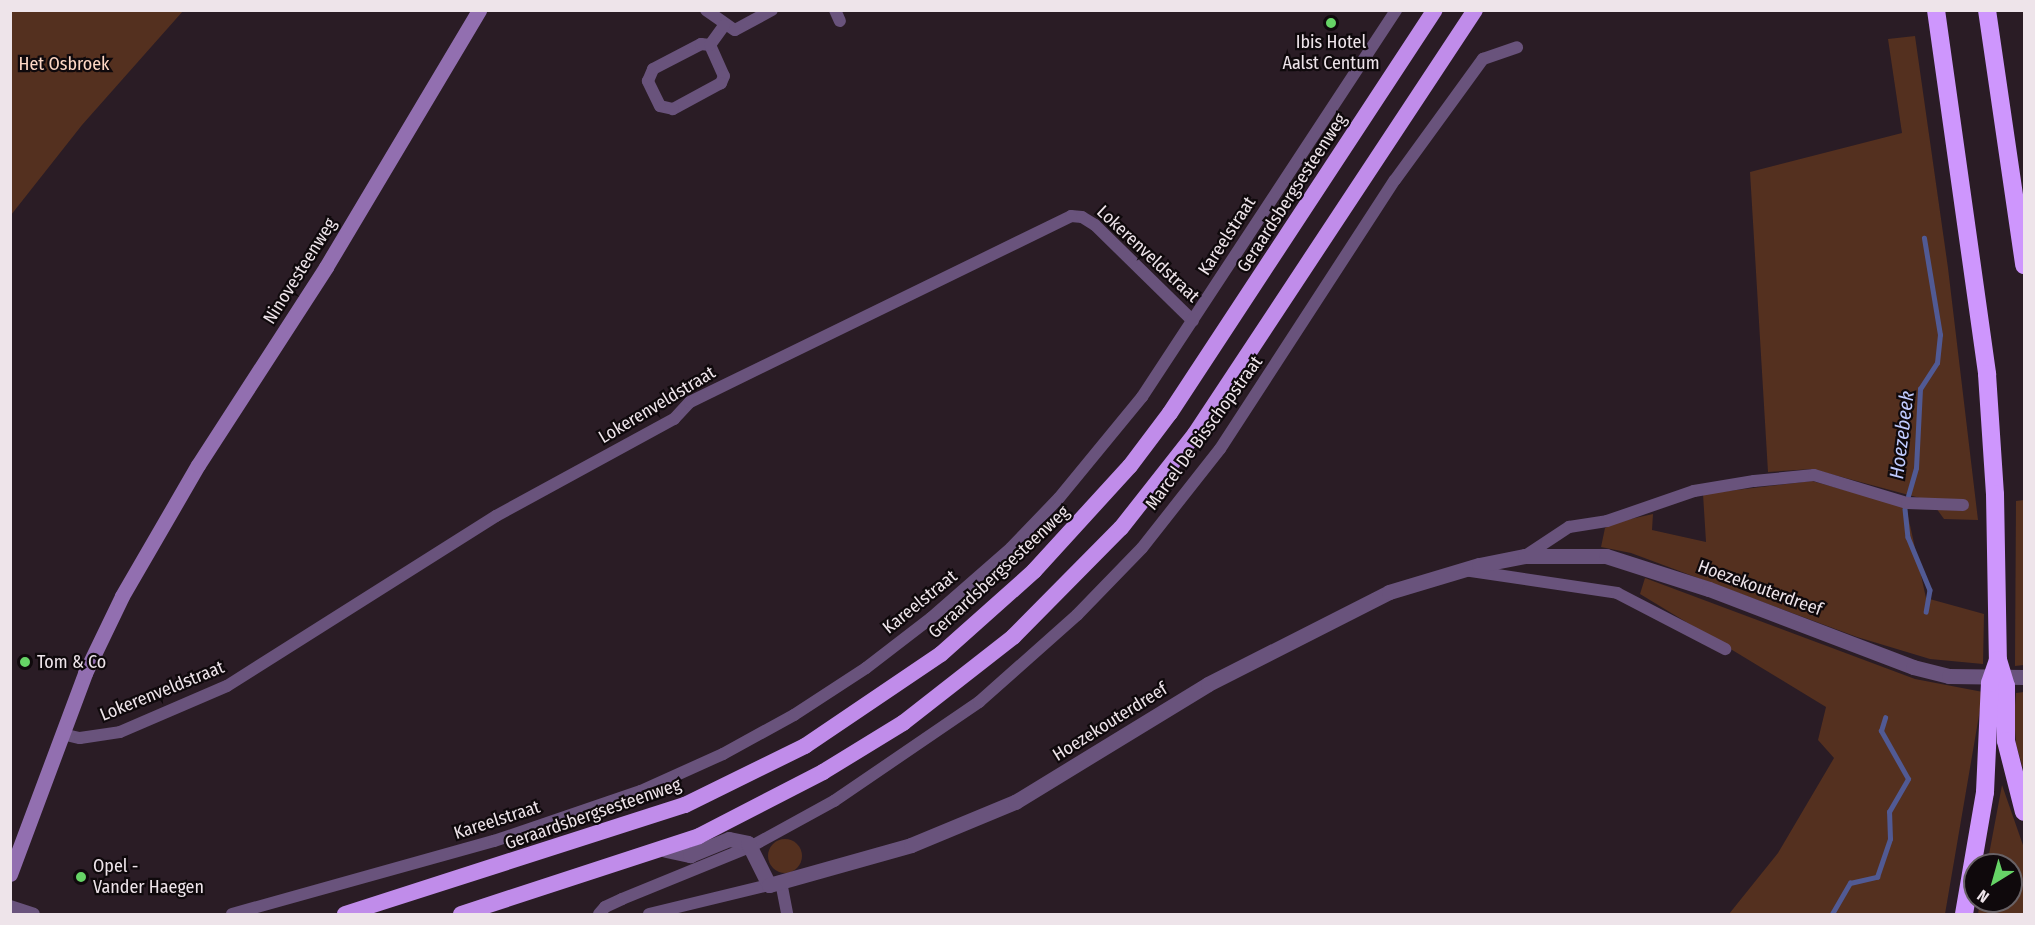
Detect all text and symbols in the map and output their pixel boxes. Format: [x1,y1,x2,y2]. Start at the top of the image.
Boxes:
marker: Ibis Hotel Aalst Centum [1324,16,1338,30]
place label: Ibis Hotel Aalst Centum [1283,32,1379,74]
park label: Het Osbroek [18,53,110,75]
street label: Geraardsbergsesteenweg [1233,110,1351,276]
street label: Kareelstraat [1194,193,1260,279]
street label: Lokerenveldstraat [1092,201,1204,307]
street label: Ninovesteenweg [259,214,341,328]
street label: Marcel De Bisschopstraat [1141,352,1267,514]
street label: Lokerenveldstraat [595,362,719,448]
water label: Hoezebeek [1885,390,1919,480]
street label: Geraardsbergsesteenweg [924,501,1074,643]
street label: Hoezekouterdreef [1695,555,1825,621]
street label: Kareelstraat [879,566,961,638]
place label: Tom & Co [37,651,106,673]
marker: Tom & Co [18,655,32,669]
street label: Lokerenveldstraat [97,656,227,726]
street label: Hoezekouterdreef [1049,678,1171,766]
street label: Geraardsbergsesteenweg [502,774,684,854]
street label: Kareelstraat [451,796,543,844]
north arrow [1963,853,2023,913]
place label: Opel - Vander Haegen [93,856,204,898]
marker: Opel - Vander Haegen [74,870,88,884]
text: N [1974,886,1993,907]

